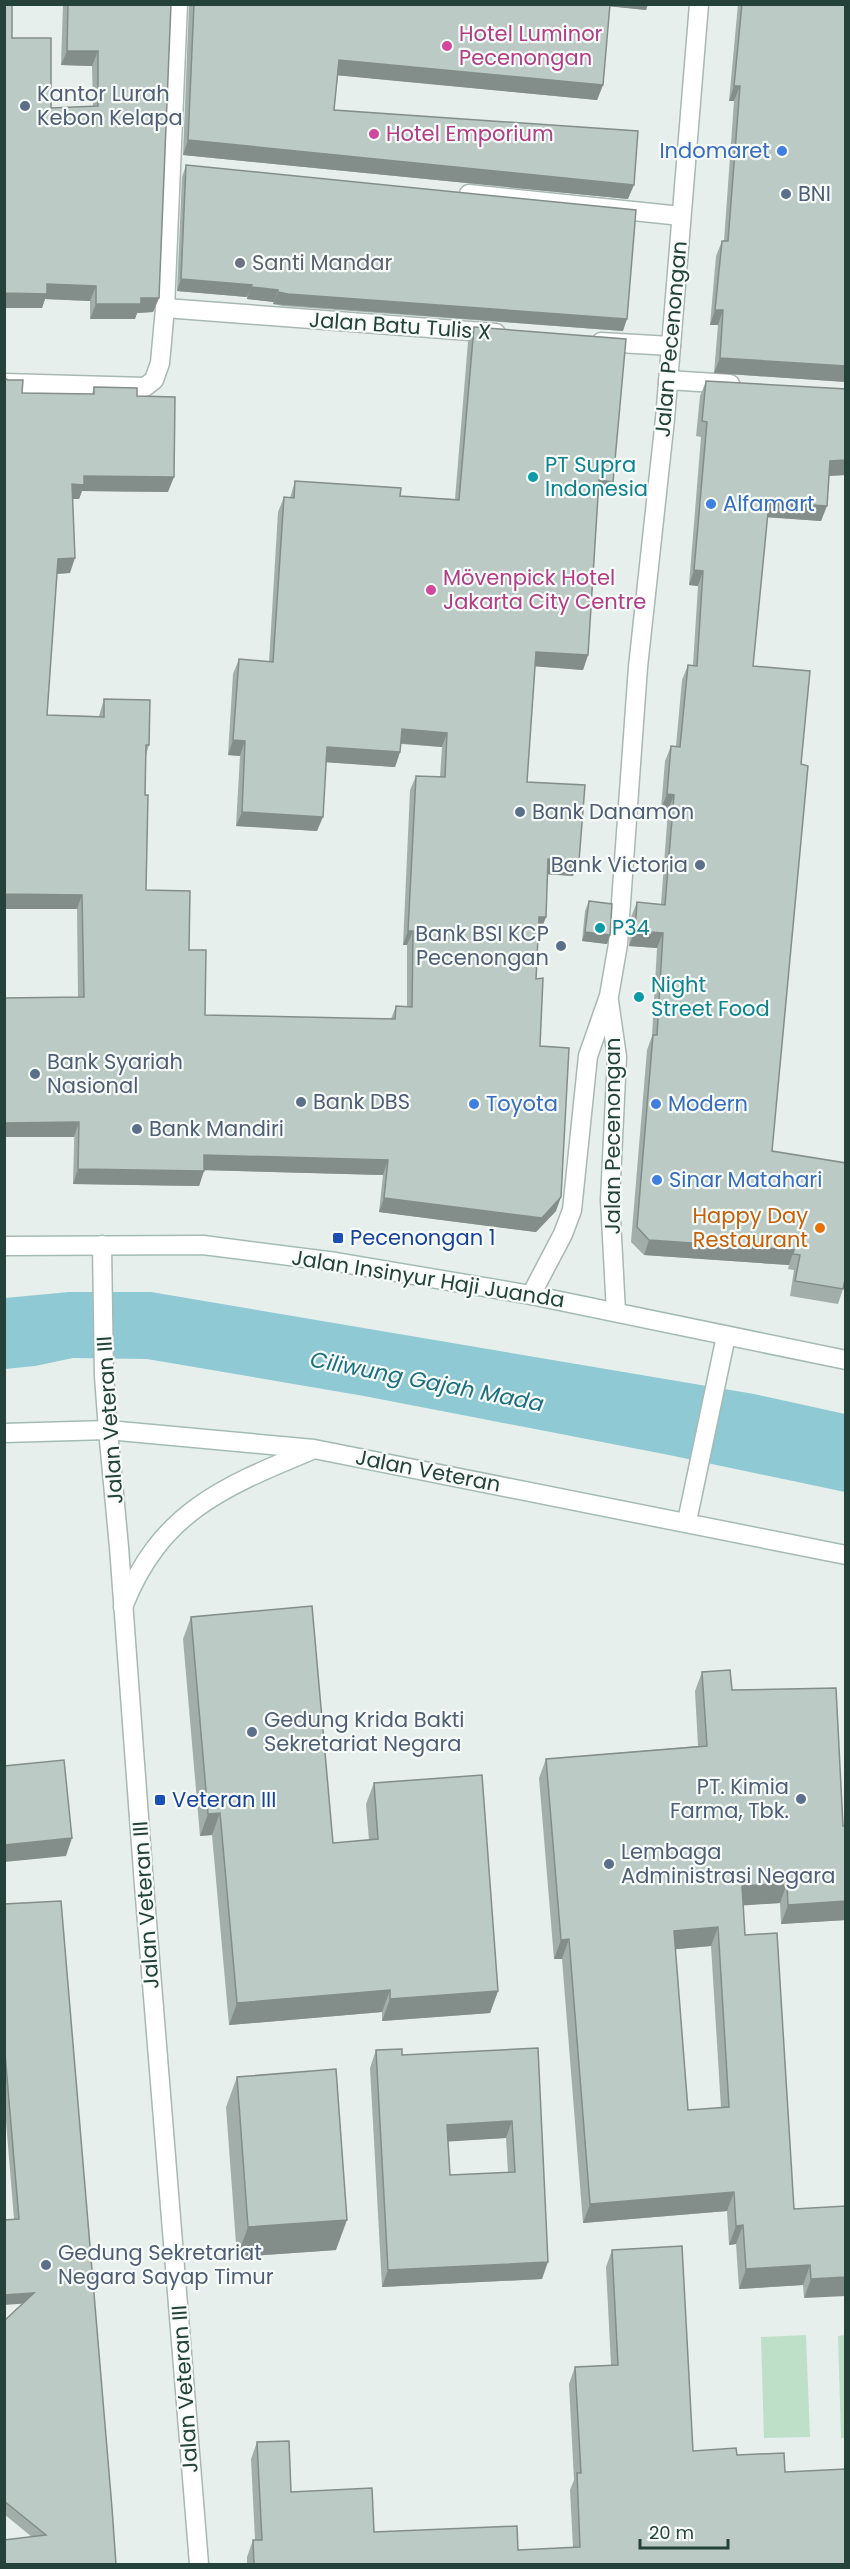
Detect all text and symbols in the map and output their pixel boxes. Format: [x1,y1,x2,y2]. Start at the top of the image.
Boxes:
place label: Hotel Luminor Pecenongan [459,19,603,72]
marker: Hotel Luminor Pecenongan [440,39,454,53]
place label: Kantor Lurah Kebon Kelapa [37,79,183,132]
marker: Kantor Lurah Kebon Kelapa [18,99,32,113]
place label: Hotel Emporium [386,119,554,148]
marker: Hotel Emporium [367,127,381,141]
place label: Indomaret [659,136,770,165]
marker: Indomaret [775,144,789,158]
place label: BNI [798,179,831,208]
marker: BNI [779,187,793,201]
street label: Jalan Pecenongan [647,240,694,438]
place label: Santi Mandar [252,248,392,277]
marker: Santi Mandar [233,256,247,270]
street label: Jalan Batu Tulis X [308,305,492,346]
place label: PT Supra Indonesia [545,450,648,503]
marker: PT Supra Indonesia [526,470,540,484]
place label: Alfamart [723,489,815,518]
marker: Alfamart [704,497,718,511]
place label: Mövenpick Hotel Jakarta City Centre [443,563,646,616]
marker: Mövenpick Hotel Jakarta City Centre [424,583,438,597]
place label: Bank Danamon [532,797,694,826]
marker: Bank Danamon [513,805,527,819]
place label: Bank Victoria [551,850,688,879]
marker: Bank Victoria [693,858,707,872]
place label: P34 [612,913,650,942]
place label: Bank BSI KCP Pecenongan [415,919,549,972]
marker: P34 [593,921,607,935]
marker: Bank BSI KCP Pecenongan [554,939,568,953]
place label: Night Street Food [651,970,770,1023]
marker: Night Street Food [632,990,646,1004]
street label: Jalan Pecenongan [598,1038,627,1234]
place label: Bank Syariah Nasional [47,1047,183,1100]
marker: Bank Syariah Nasional [28,1067,42,1081]
place label: Bank DBS [313,1087,410,1116]
place label: Toyota [486,1089,558,1118]
place label: Modern [668,1089,748,1118]
marker: Bank DBS [294,1095,308,1109]
marker: Toyota [467,1097,481,1111]
marker: Modern [649,1097,663,1111]
place label: Bank Mandiri [149,1114,284,1143]
marker: Bank Mandiri [130,1122,144,1136]
place label: Sinar Matahari [669,1165,822,1194]
marker: Sinar Matahari [650,1173,664,1187]
place label: Happy Day Restaurant [693,1201,808,1254]
marker: Happy Day Restaurant [813,1221,827,1235]
place label: Pecenongan 1 [350,1223,495,1252]
marker: Pecenongan 1 [331,1231,345,1245]
street label: Jalan Insinyur Haji Juanda [290,1243,567,1314]
street label: Jalan Veteran III [89,1335,130,1505]
water label: Ciliwung Gajah Mada [307,1344,546,1419]
street label: Jalan Veteran [353,1442,503,1499]
place label: Gedung Krida Bakti Sekretariat Negara [264,1705,465,1758]
marker: Gedung Krida Bakti Sekretariat Negara [245,1725,259,1739]
place label: PT. Kimia Farma, Tbk. [670,1772,789,1825]
place label: Veteran III [172,1785,276,1814]
marker: PT. Kimia Farma, Tbk. [794,1792,808,1806]
marker: Veteran III [153,1793,167,1807]
street label: Jalan Veteran III [125,1820,166,1990]
place label: Lembaga Administrasi Negara [621,1837,835,1890]
marker: Lembaga Administrasi Negara [602,1857,616,1871]
place label: Gedung Sekretariat Negara Sayap Timur [58,2238,274,2291]
marker: Gedung Sekretariat Negara Sayap Timur [39,2258,53,2272]
street label: Jalan Veteran III [164,2304,205,2474]
scale bar [640,2512,728,2550]
text: 20 m [649,2520,694,2545]

